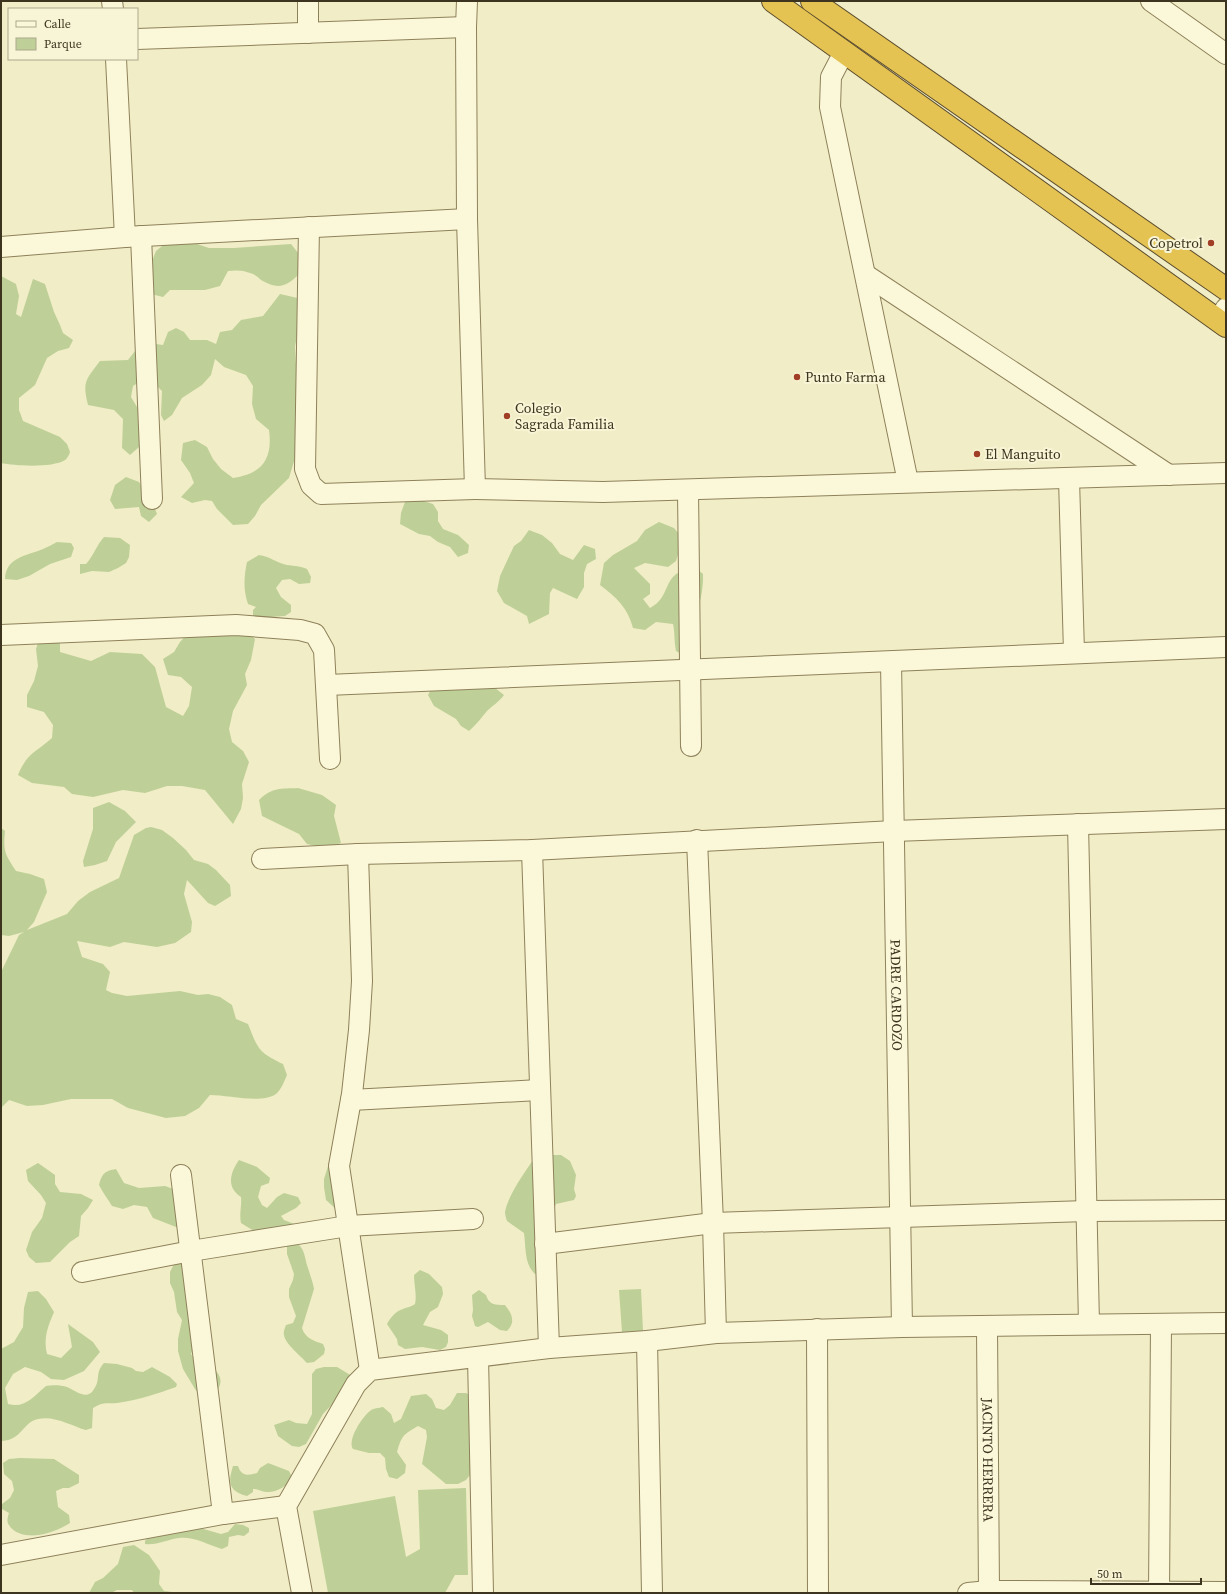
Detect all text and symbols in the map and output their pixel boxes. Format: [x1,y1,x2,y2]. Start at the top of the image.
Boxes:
legend [8,8,138,60]
text: Calle [44,16,71,32]
text: Parque [44,36,82,52]
place label: Copetrol [1149,233,1203,253]
marker: Copetrol [1206,238,1216,248]
place label: Punto Farma [805,367,886,387]
marker: Punto Farma [792,372,802,382]
place label: Colegio Sagrada Familia [515,398,615,434]
marker: Colegio Sagrada Familia [502,411,512,421]
place label: El Manguito [985,444,1061,464]
marker: El Manguito [972,449,982,459]
street label: PADRE CARDOZO [886,939,907,1051]
street label: JACINTO HERRERA [978,1397,998,1523]
scale bar [1091,1560,1201,1586]
text: 50 m [1097,1566,1123,1582]

